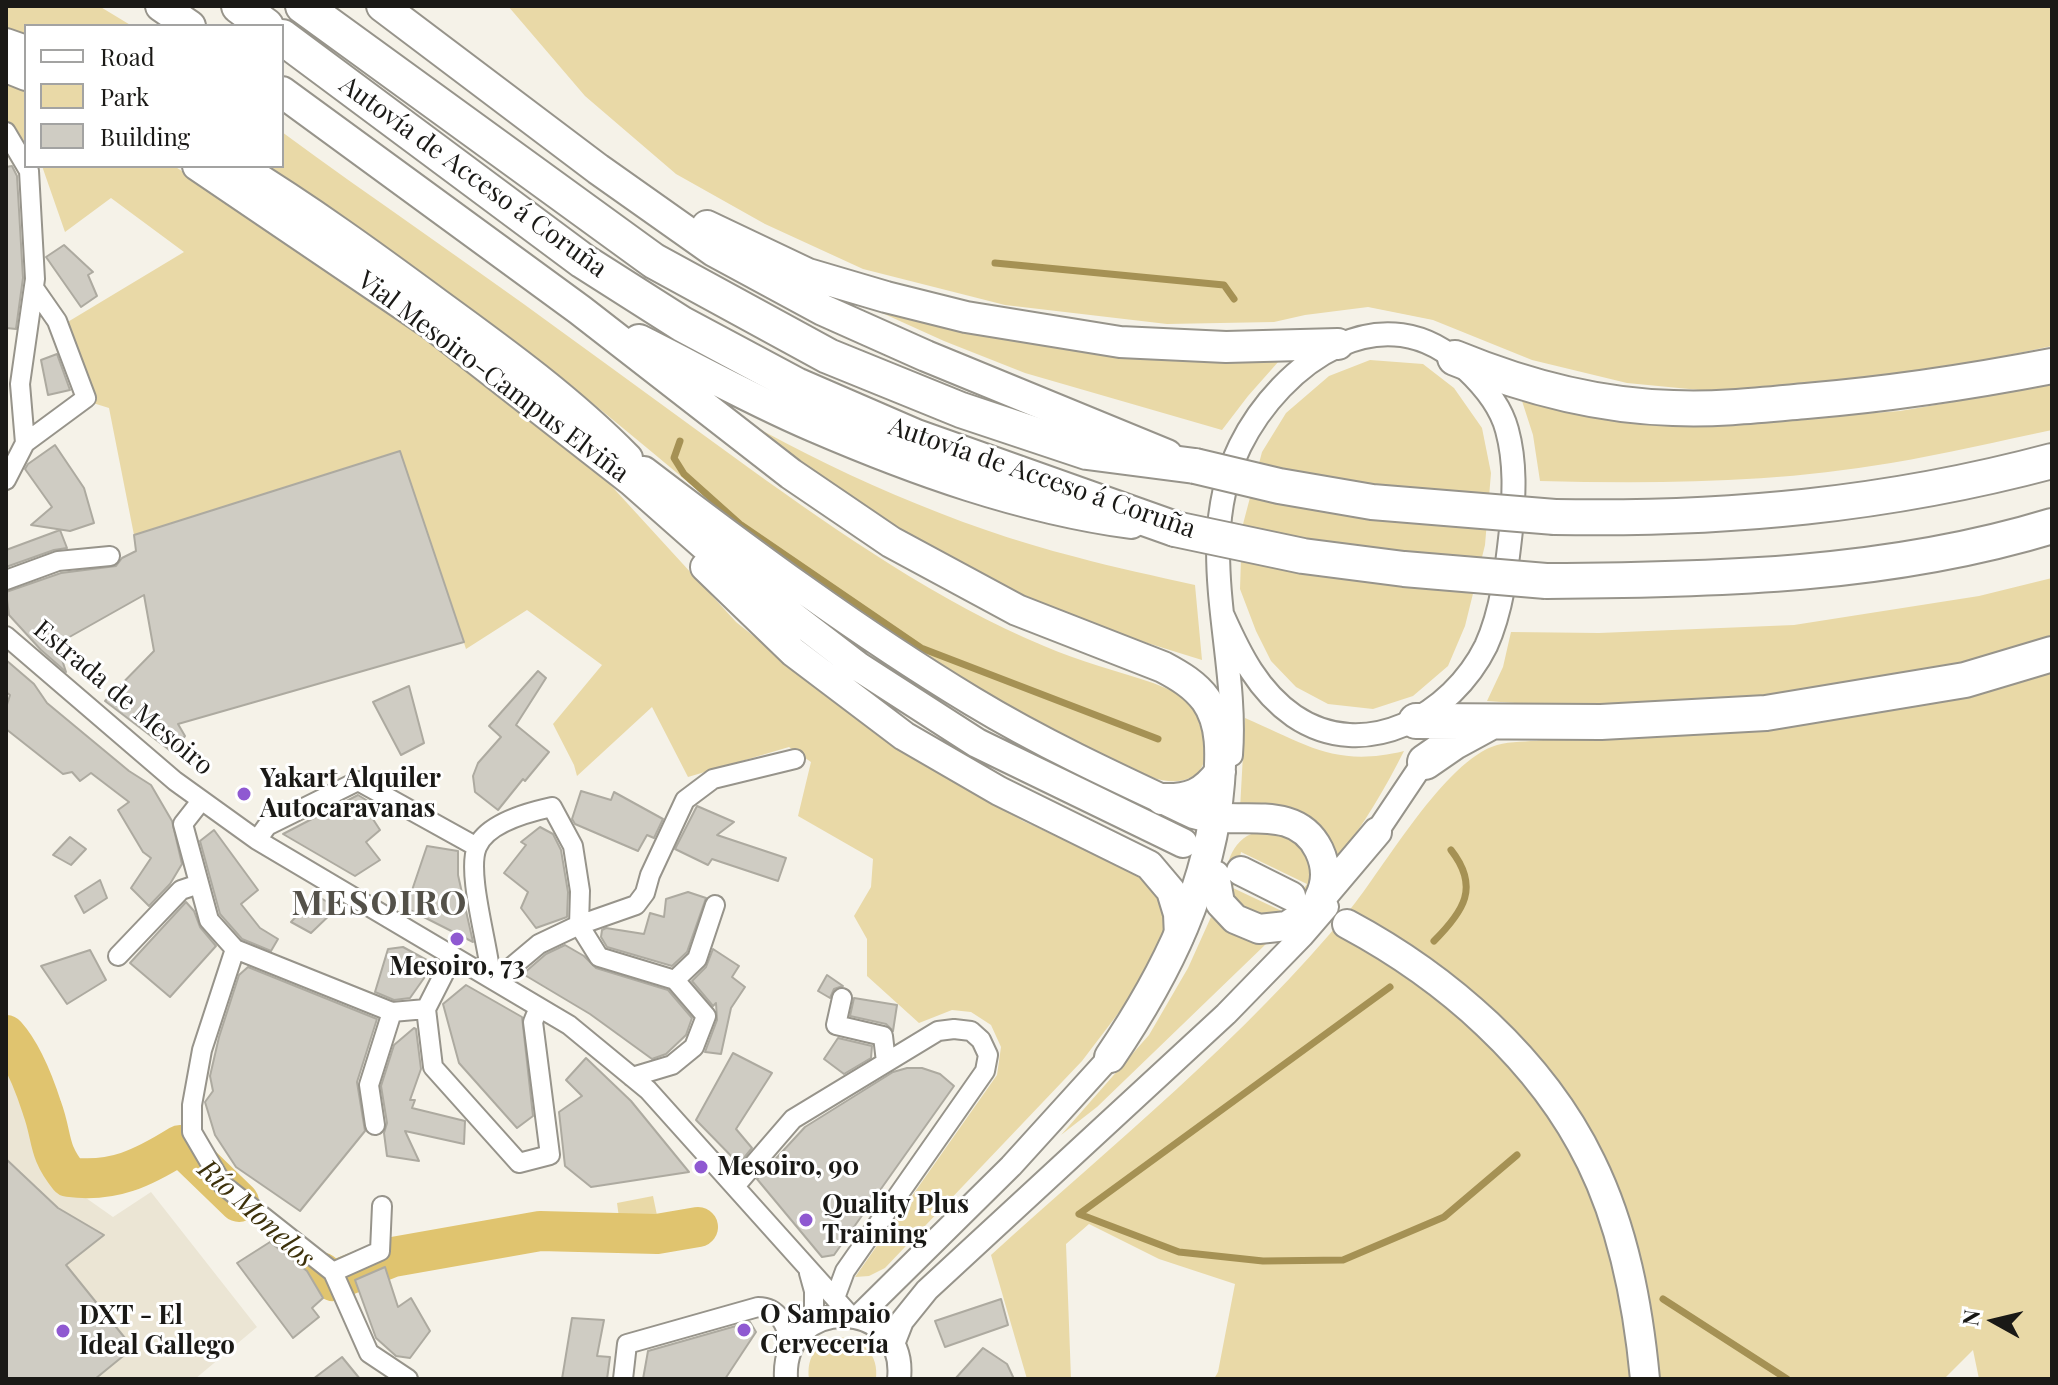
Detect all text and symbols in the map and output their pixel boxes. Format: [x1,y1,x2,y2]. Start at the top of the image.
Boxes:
legend [24,24,284,168]
text: Road [100,40,155,72]
street label: Autovía de Acceso á Coruña [333,70,613,284]
text: Park [100,80,149,112]
text: Building [100,120,190,152]
street label: Vial Mesoiro-Campus Elviña [351,265,635,489]
street label: Autovía de Acceso á Coruña [885,411,1199,545]
street label: Estrada de Mesoiro [27,614,219,782]
place label: Yakart Alquiler Autocaravanas [260,763,441,824]
marker: Yakart Alquiler Autocaravanas [235,785,253,803]
district label: MESOIRO [292,884,468,924]
marker: Mesoiro, 73 [448,930,466,948]
place label: Mesoiro, 73 [389,951,525,983]
place label: Mesoiro, 90 [717,1151,859,1183]
water label: Río Monelos [191,1153,321,1275]
marker: Mesoiro, 90 [692,1158,710,1176]
place label: Quality Plus Training [822,1189,969,1250]
marker: Quality Plus Training [797,1211,815,1229]
north arrow [1954,1281,2034,1361]
place label: O Sampaio Cervecería [760,1299,891,1360]
place label: DXT - El Ideal Gallego [79,1300,235,1362]
text: N [1954,1308,1986,1328]
marker: O Sampaio Cervecería [735,1321,753,1339]
marker: DXT - El Ideal Gallego [54,1322,72,1340]

